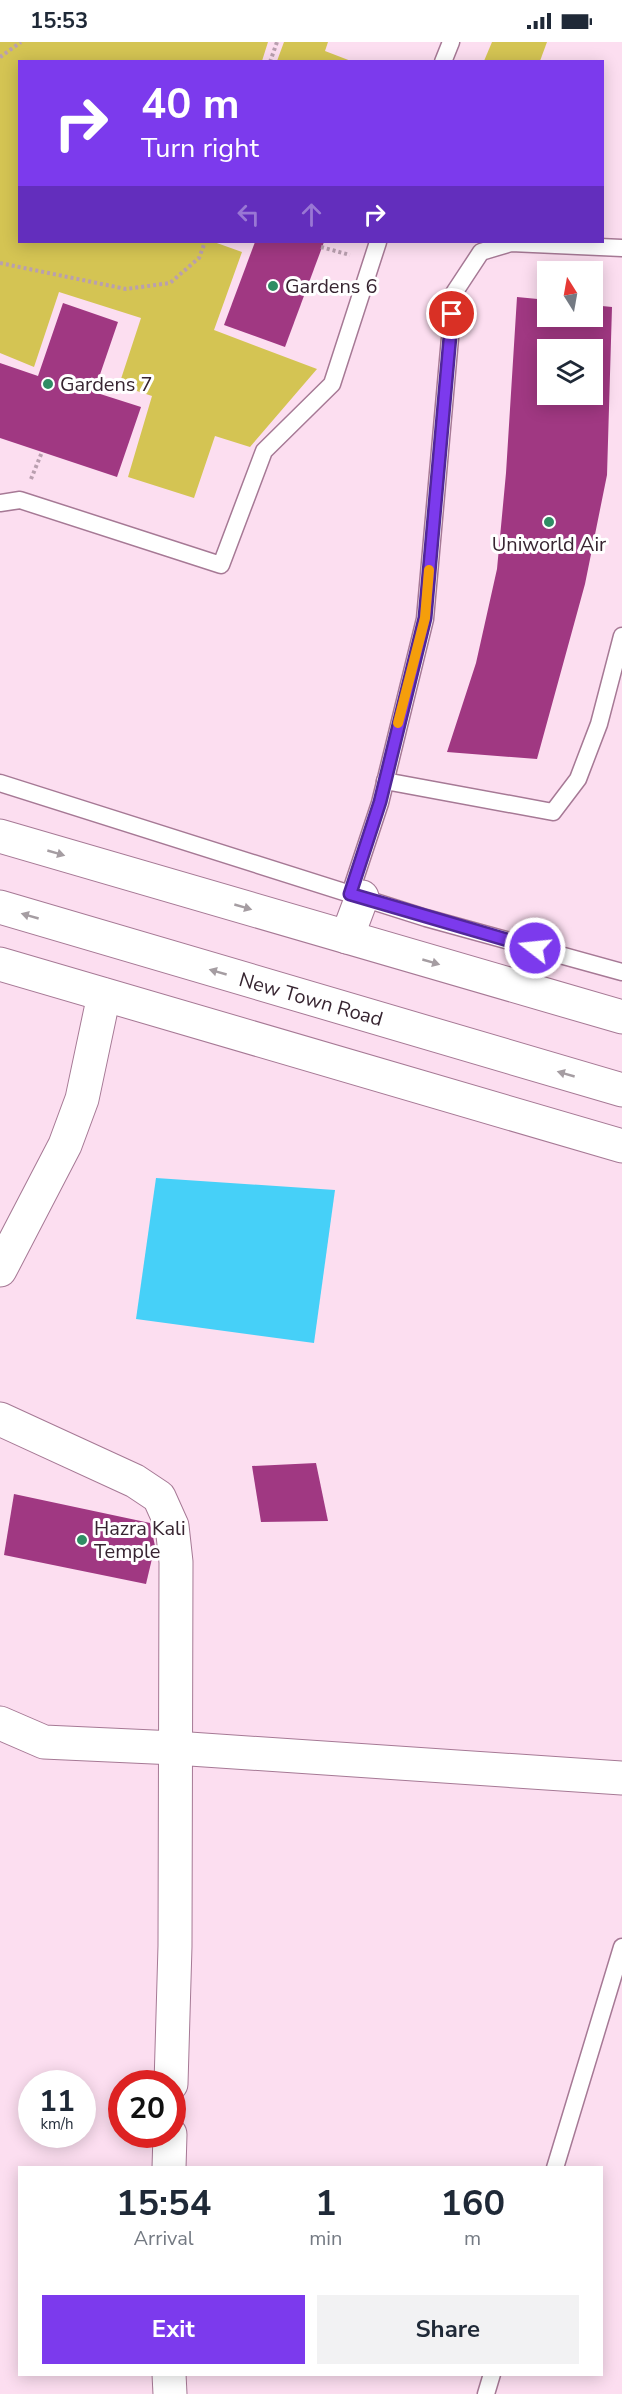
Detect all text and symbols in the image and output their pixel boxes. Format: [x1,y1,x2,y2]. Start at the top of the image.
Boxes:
text: 15:53 [30,6,88,36]
text: 40 m [141,76,240,133]
icon: right [42,84,120,162]
text: Turn right [141,130,259,167]
icon: left [232,198,265,231]
icon: ahead [295,198,328,231]
icon: right [358,198,391,231]
north arrow [537,261,603,327]
map controls [537,261,603,405]
place label: Gardens 6 [285,273,378,300]
marker: Gardens 6 [266,279,280,293]
pin [426,288,477,339]
icon: arrive [435,297,468,330]
button: layers [537,339,603,405]
place label: Gardens 7 [60,371,153,398]
marker: Gardens 7 [41,377,55,391]
marker: Uniworld Air [542,515,556,529]
place label: Uniworld Air [492,531,606,558]
one-way arrow [47,849,65,858]
one-way arrow [234,903,252,912]
one-way arrow [21,911,39,920]
position arrow [503,916,567,980]
one-way arrow [422,958,440,967]
street label: New Town Road [236,966,386,1033]
one-way arrow [208,967,226,976]
one-way arrow [557,1069,575,1078]
place label: Hazra Kali Temple [94,1515,186,1565]
marker: Hazra Kali Temple [75,1533,89,1547]
speed limit sign: 20 [108,2070,186,2148]
text: 11 [39,2081,75,2122]
text: km/h [40,2114,74,2134]
text: 15:54 [116,2179,211,2228]
text: 1 [315,2179,337,2228]
text: 160 [440,2179,505,2228]
text: Arrival [134,2225,194,2252]
text: min [309,2225,342,2252]
text: m [464,2225,481,2252]
button: Exit [42,2295,305,2364]
button: Share [317,2295,579,2364]

